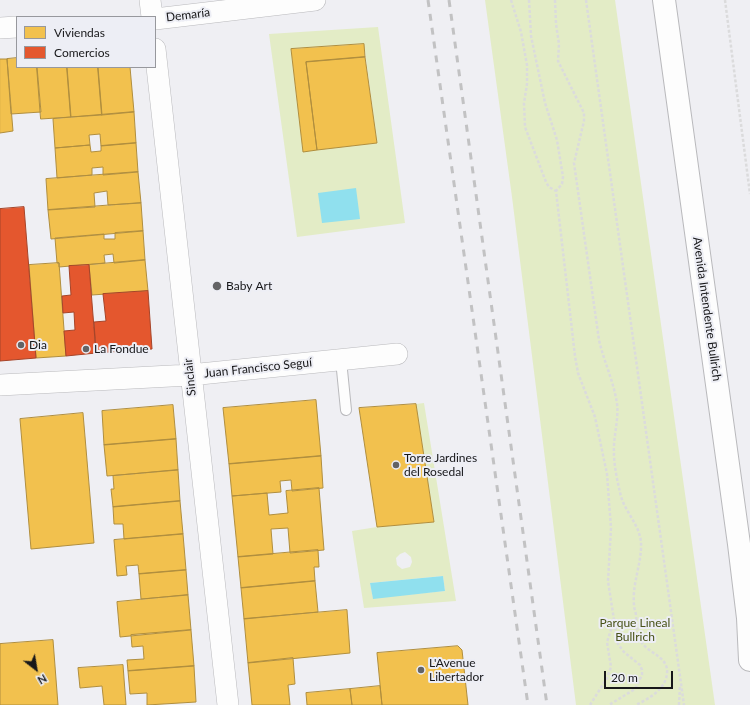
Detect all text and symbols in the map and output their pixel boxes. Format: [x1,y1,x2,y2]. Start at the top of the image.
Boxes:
street label: Demaría [165,5,211,25]
legend [16,16,156,68]
text: Viviendas [54,25,105,40]
text: Comercios [54,45,110,60]
street label: Avenida Intendente Bullrich [690,236,724,382]
place label: Baby Art [226,279,272,293]
marker: Baby Art [211,280,223,292]
place label: Dia [29,338,47,352]
marker: Dia [16,340,26,350]
place label: La Fondue [94,342,149,356]
marker: La Fondue [81,344,91,354]
street label: Juan Francisco Seguí [203,355,313,381]
street label: Sinclair [181,357,199,397]
place label: Torre Jardines del Rosedal [404,451,477,479]
marker: Torre Jardines del Rosedal [391,460,401,470]
park label: Parque Lineal Bullrich [600,616,670,644]
north arrow [16,649,56,689]
place label: L'Avenue Libertador [429,656,484,684]
scale bar [606,663,675,689]
marker: L'Avenue Libertador [416,665,426,675]
text: 20 m [611,670,638,685]
text: N [35,672,49,687]

